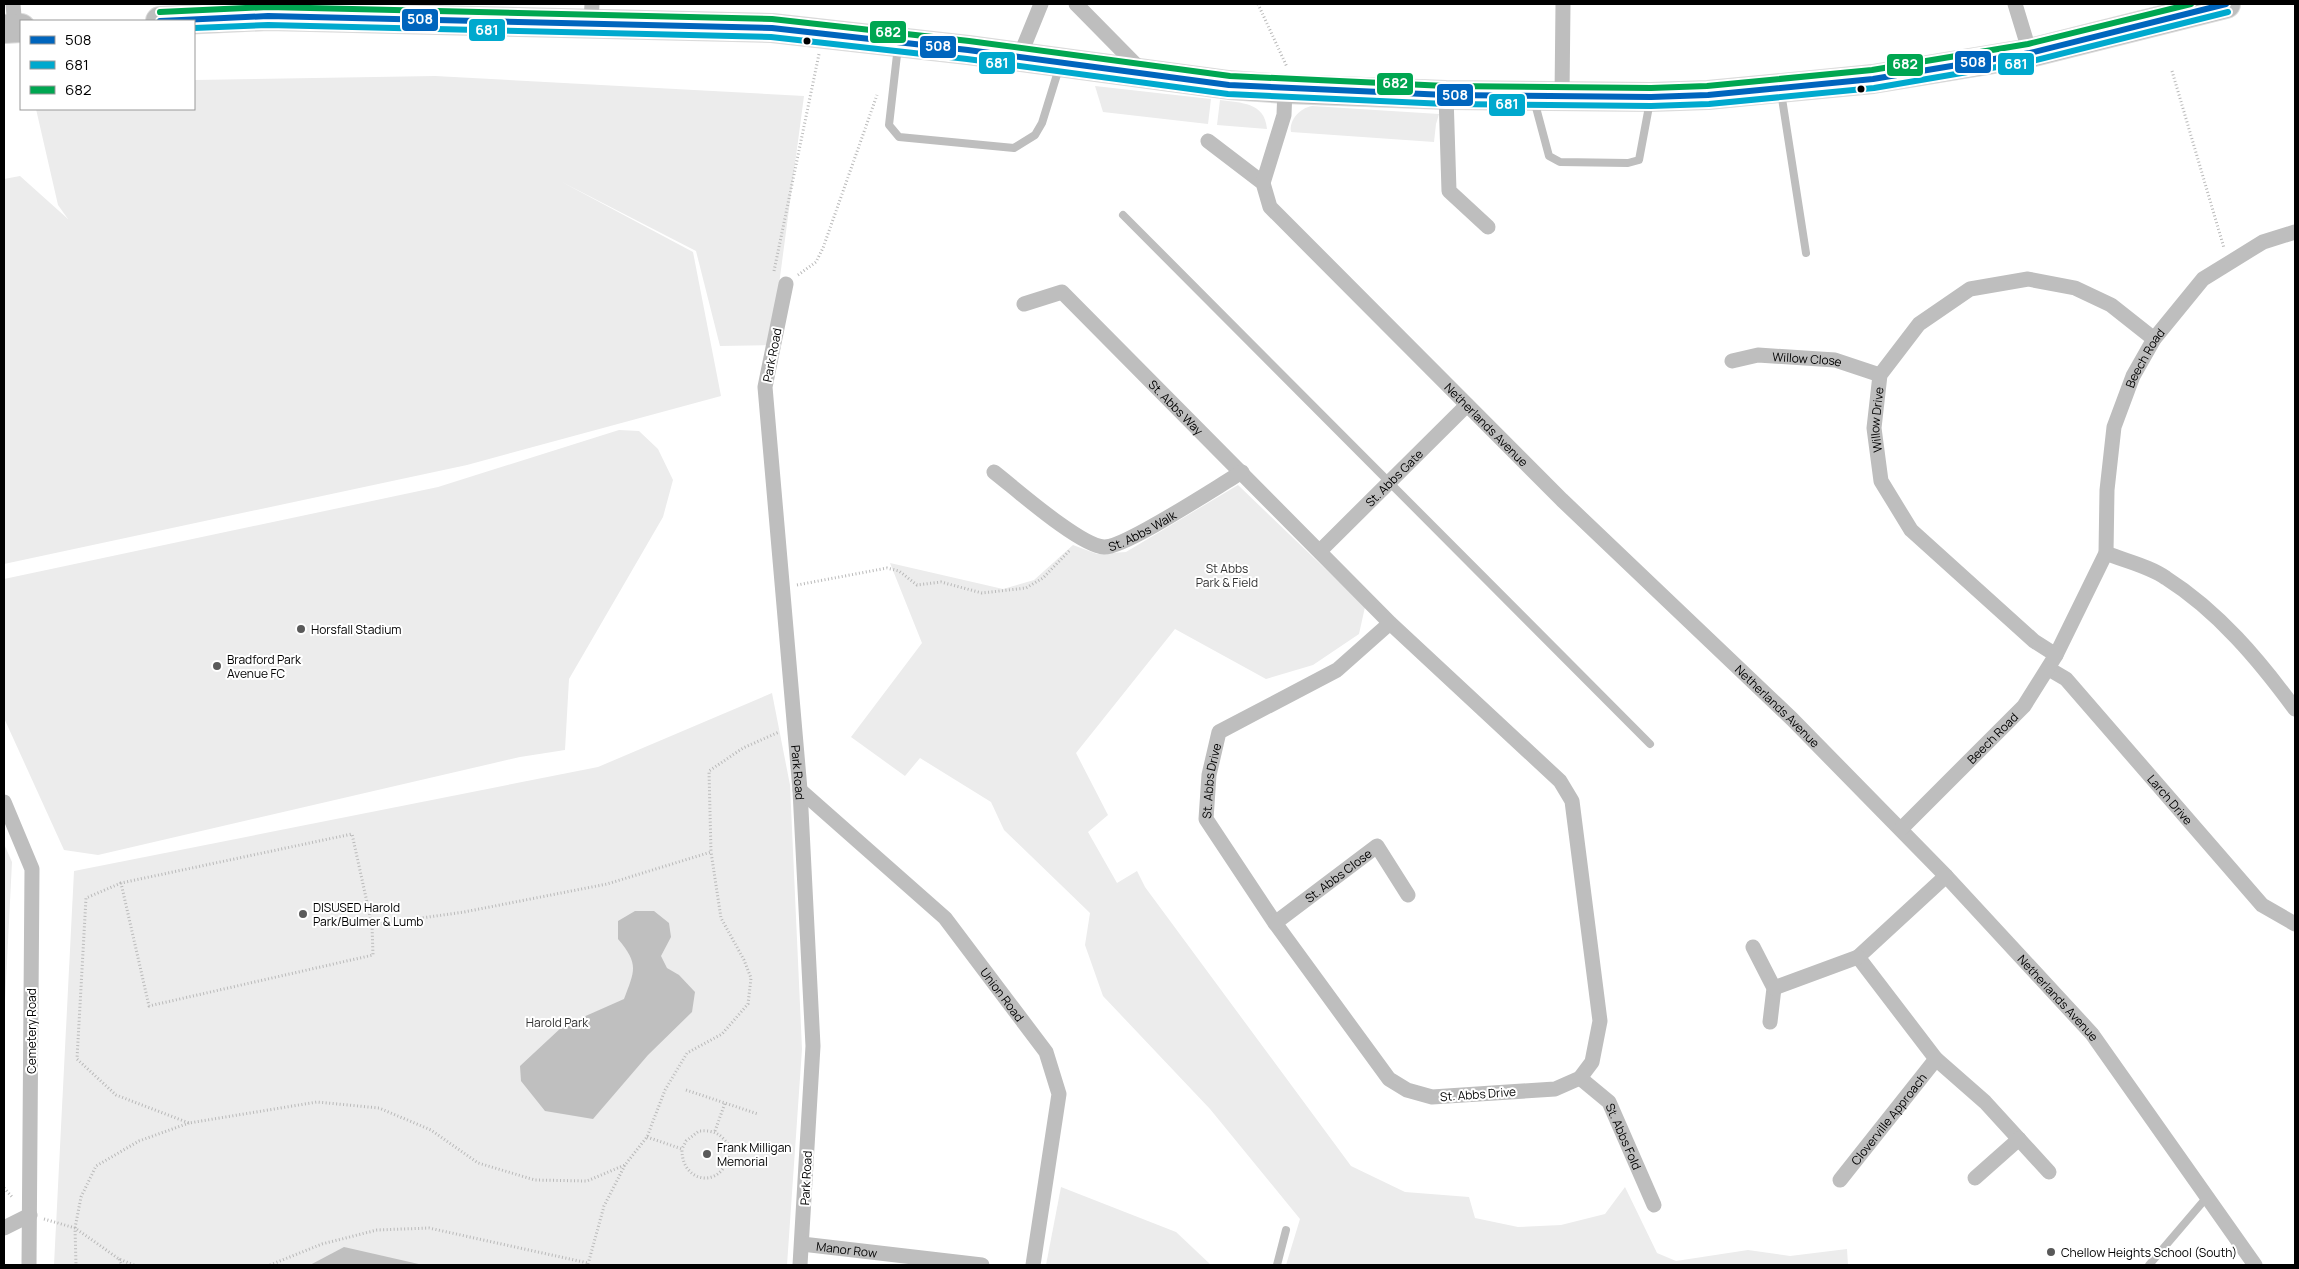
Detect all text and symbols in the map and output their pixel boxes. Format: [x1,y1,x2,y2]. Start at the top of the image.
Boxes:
line badge: 508 [401,8,439,32]
text: 508 [407,9,433,28]
line badge: 681 [468,18,506,42]
legend [20,20,195,110]
text: 681 [475,20,499,39]
line badge: 682 [869,20,907,44]
text: 682 [875,22,901,41]
text: 508 [65,29,92,50]
line badge: 508 [919,35,957,59]
unlabelled marker [802,36,812,46]
text: 508 [925,36,951,55]
line badge: 508 [1954,50,1992,74]
line badge: 681 [978,51,1016,75]
text: 508 [1960,52,1986,71]
line badge: 681 [1997,52,2035,76]
text: 681 [985,53,1009,72]
line badge: 682 [1886,53,1924,77]
text: 681 [65,54,89,75]
text: 682 [1892,54,1918,73]
text: 681 [2004,54,2028,73]
line badge: 682 [1376,72,1414,96]
text: 682 [1382,73,1408,92]
text: 682 [65,79,92,100]
line badge: 508 [1436,83,1474,107]
unlabelled marker [1856,84,1866,94]
text: 508 [1442,85,1468,104]
line badge: 681 [1488,93,1526,117]
text: 681 [1495,94,1519,113]
street label: Beech Road [2121,324,2168,390]
street label: Park Road [758,326,786,384]
street label: Willow Close [1772,347,1844,370]
street label: St. Abbs Way [1145,376,1208,439]
street label: Netherlands Avenue [1441,379,1532,470]
street label: Willow Drive [1865,386,1887,454]
street label: St. Abbs Gate [1361,445,1426,510]
street label: St. Abbs Walk [1106,505,1180,555]
park label: St Abbs Park & Field [1196,560,1258,591]
place label: Horsfall Stadium [311,621,402,638]
marker: Horsfall Stadium [295,623,307,635]
place label: Bradford Park Avenue FC [227,651,302,682]
marker: Bradford Park Avenue FC [211,660,223,672]
street label: Netherlands Avenue [1731,661,1824,751]
street label: Beech Road [1963,708,2022,767]
street label: St. Abbs Drive [1198,741,1225,819]
street label: Park Road [788,744,809,800]
street label: Larch Drive [2144,771,2197,828]
street label: St. Abbs Close [1301,845,1375,906]
place label: DISUSED Harold Park/Bulmer & Lumb [313,899,423,930]
marker: DISUSED Harold Park/Bulmer & Lumb [297,908,309,920]
street label: Netherlands Avenue [2014,951,2103,1044]
street label: Union Road [977,964,1028,1025]
street label: Cemetery Road [23,988,40,1074]
park label: Harold Park [526,1014,589,1031]
street label: Cloverville Approach [1847,1069,1930,1168]
street label: St. Abbs Drive [1439,1083,1517,1105]
street label: St. Abbs Fold [1602,1100,1646,1172]
place label: Frank Milligan Memorial [717,1139,791,1170]
marker: Frank Milligan Memorial [701,1148,713,1160]
street label: Park Road [796,1150,816,1206]
street label: Manor Row [815,1237,878,1261]
place label: Chellow Heights School (South) [2061,1244,2237,1261]
marker: Chellow Heights School (South) [2045,1246,2057,1258]

